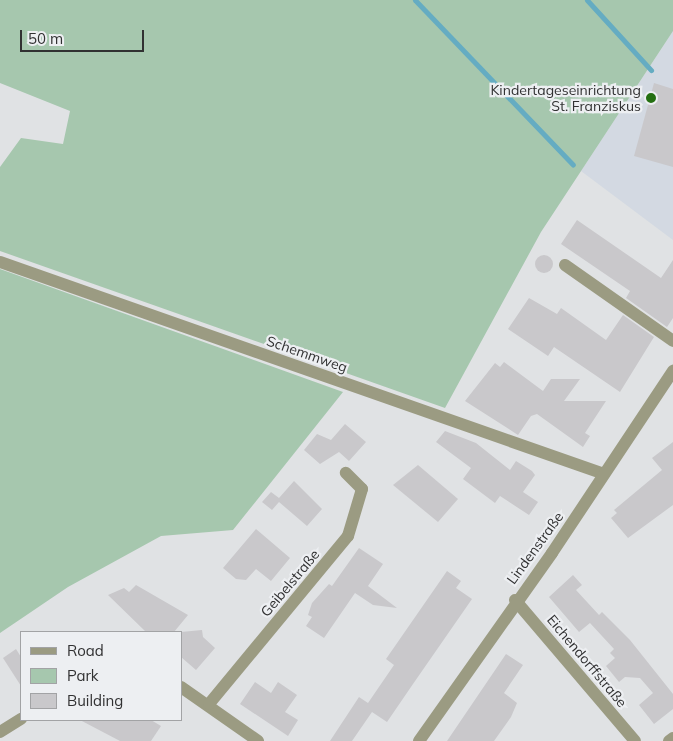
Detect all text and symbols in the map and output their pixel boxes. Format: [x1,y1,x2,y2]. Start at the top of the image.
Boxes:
scale bar [22,20,146,52]
text: 50 m [28,29,63,48]
place label: Kindertageseinrichtung St. Franziskus [490,82,641,114]
marker: Kindertageseinrichtung St. Franziskus [645,92,657,104]
street label: Schemmweg [265,332,349,376]
street label: Lindenstraße [503,509,567,587]
street label: Geibelstraße [257,546,323,620]
street label: Eichendorffstraße [544,611,630,711]
legend [20,631,182,721]
text: Road [67,641,104,660]
text: Park [67,666,99,685]
text: Building [67,691,123,710]

